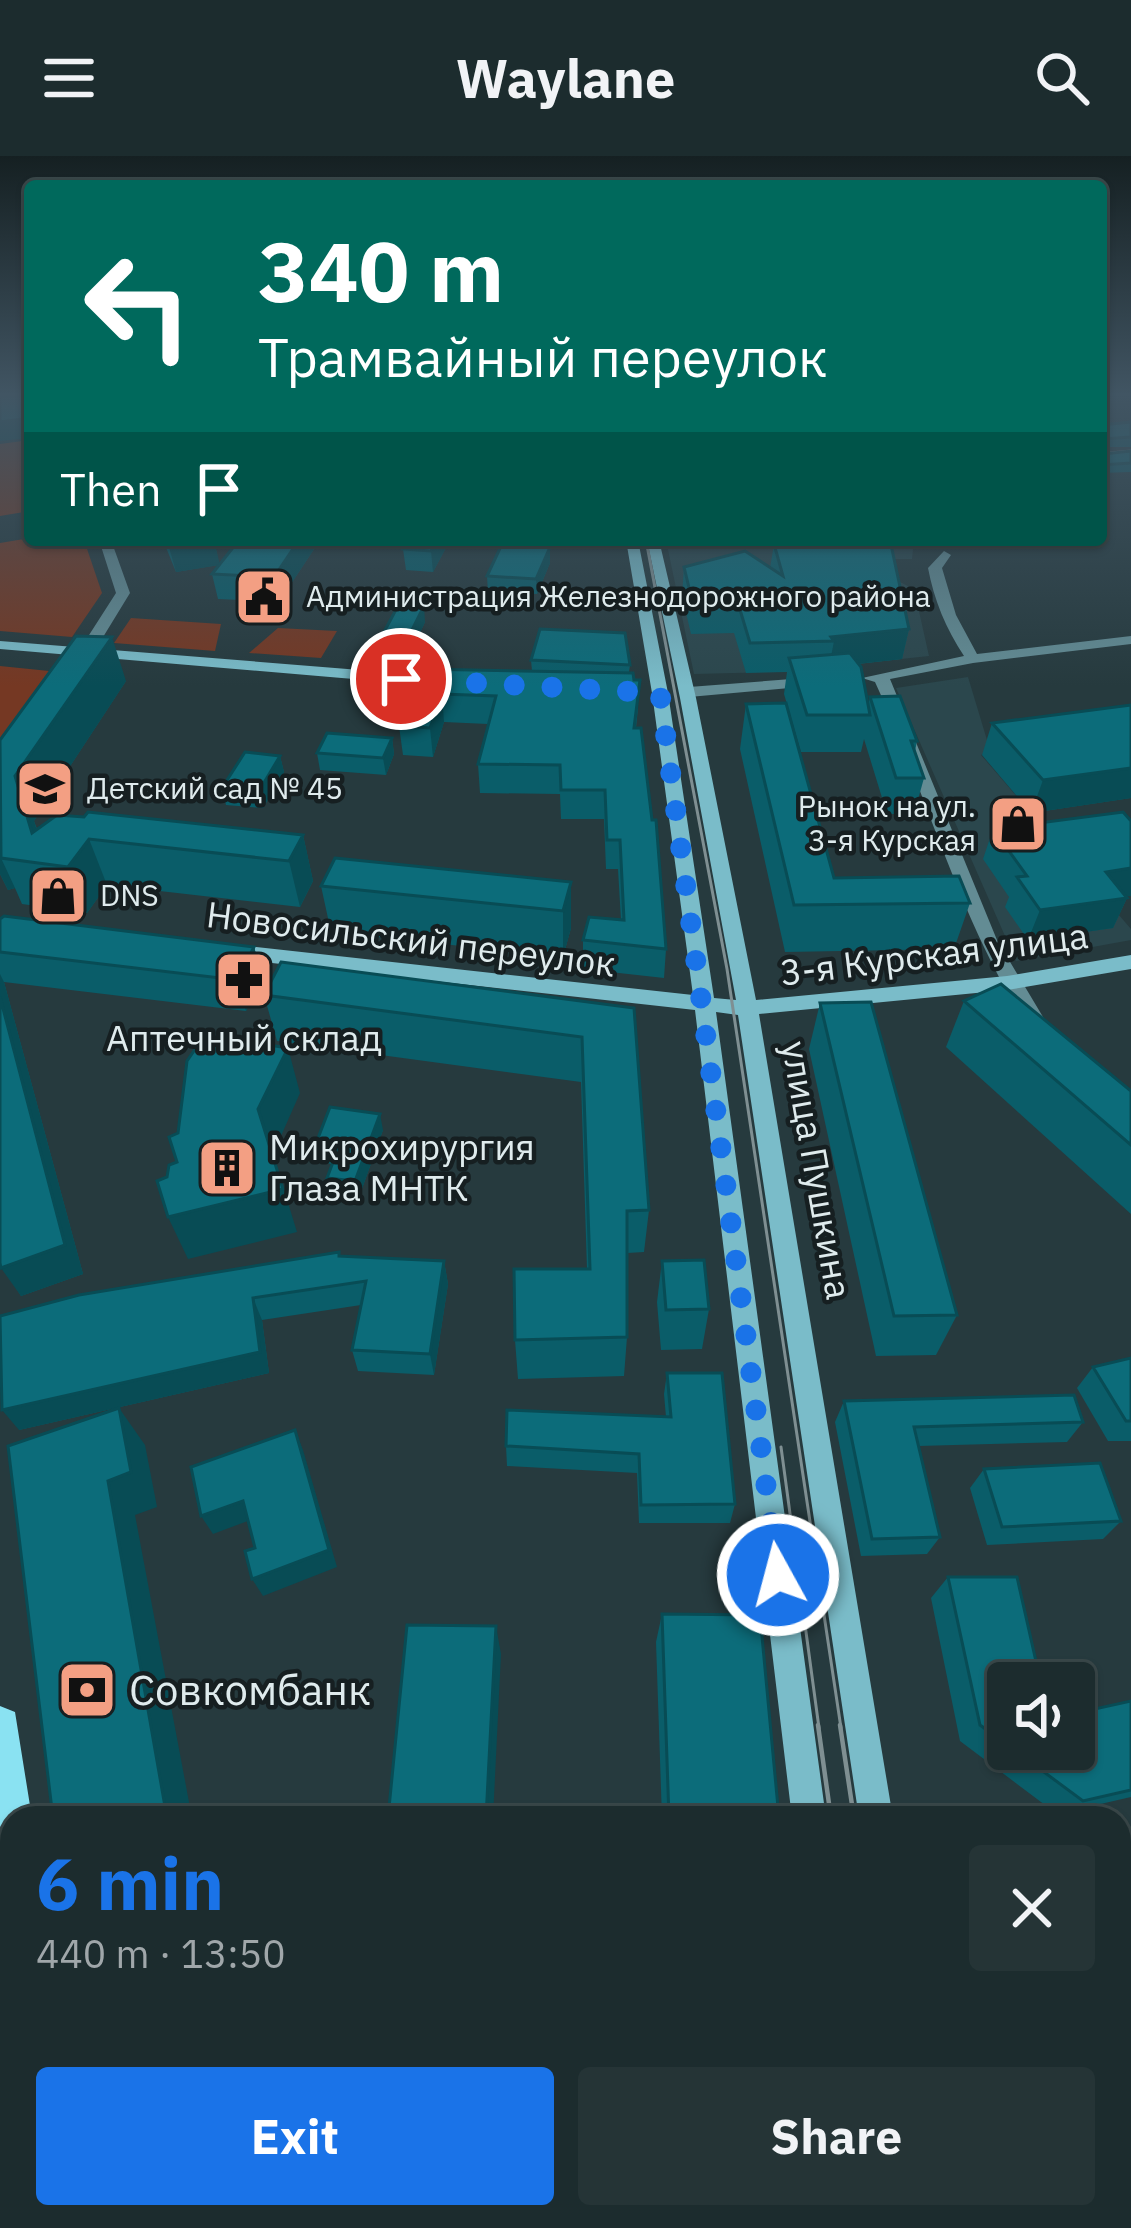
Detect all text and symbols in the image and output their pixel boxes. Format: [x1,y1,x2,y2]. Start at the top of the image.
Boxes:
text: Waylane [456,43,675,113]
icon: menu [36,45,102,111]
icon: search [1029,45,1095,111]
text: 340 m [258,216,504,325]
icon: left [60,228,216,384]
text: Трамвайный переулок [258,322,828,392]
icon: arrive [186,456,252,522]
text: Then [60,460,162,518]
public building icon: Администрация Железнодорожного района [233,566,295,628]
place label: Администрация Железнодорожного района [306,576,931,615]
pin [350,628,452,730]
icon: arrive [368,646,434,712]
school or university icon: Детский сад № 45 [14,758,76,820]
place label: Детский сад № 45 [87,768,343,807]
place label: Рынок на ул. 3-я Курская [798,786,976,859]
shop icon: Рынок на ул. 3-я Курская [987,793,1049,855]
shop icon: DNS [27,865,89,927]
place label: DNS [100,875,159,914]
street label: Новосильский переулок [204,890,618,987]
street label: 3-я Курская улица [777,911,1091,996]
pharmacy icon: Аптечный склад [213,949,275,1011]
place label: Аптечный склад [106,1014,382,1061]
street label: улица Пушкина [772,1037,863,1303]
place label: Микрохирургия Глаза МНТК [269,1123,535,1211]
building icon: Микрохирургия Глаза МНТК [196,1137,258,1199]
position arrow [715,1512,841,1638]
bank icon: Совкомбанк [56,1659,118,1721]
place label: Совкомбанк [129,1662,371,1717]
map controls [987,1662,1095,1770]
button: sound [987,1662,1095,1770]
text: 6 min [36,1836,224,1930]
button: close [969,1845,1095,1971]
text: 440 m · 13:50 [36,1928,286,1979]
button: Exit [36,2067,554,2205]
button: Share [578,2067,1095,2205]

